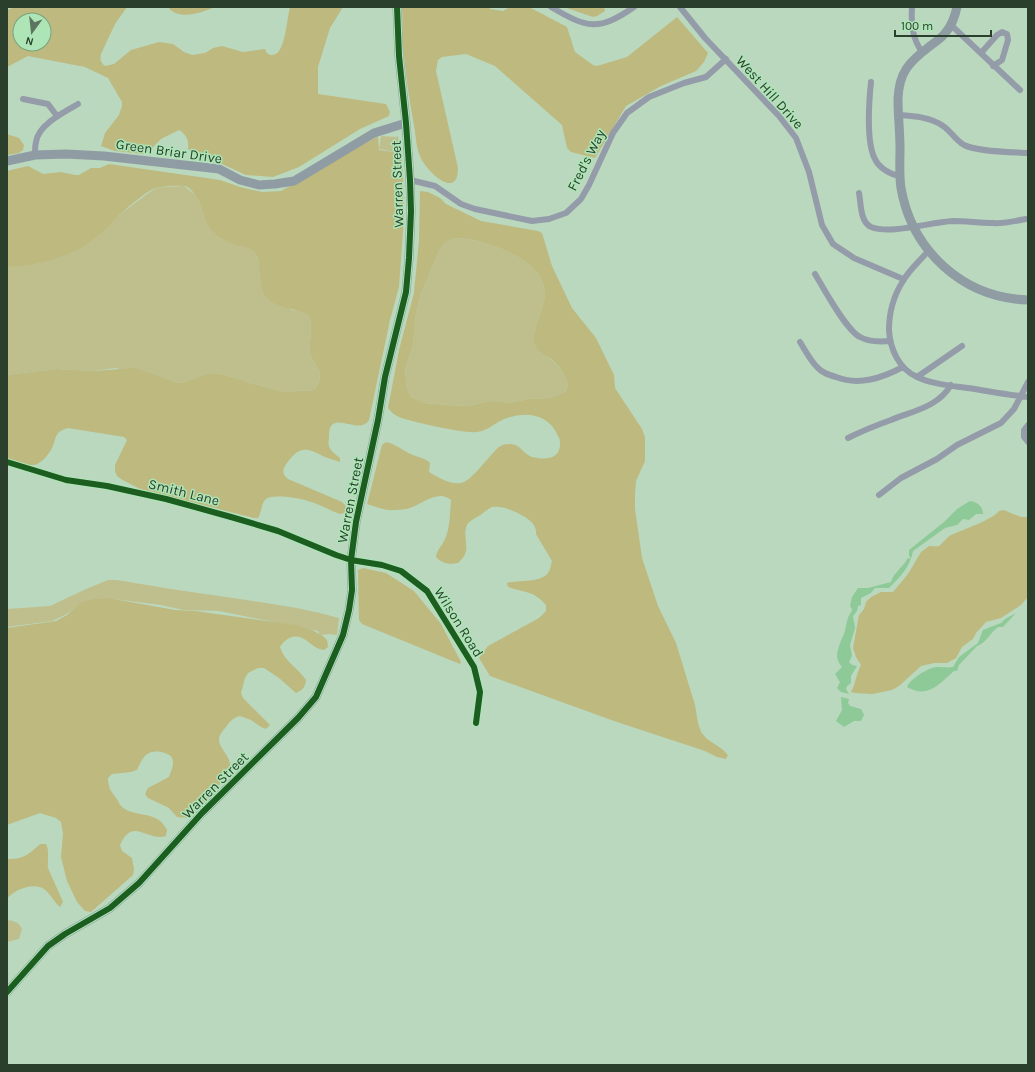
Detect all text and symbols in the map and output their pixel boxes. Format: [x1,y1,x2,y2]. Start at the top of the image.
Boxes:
north arrow [12,12,52,52]
scale bar [895,12,991,38]
text: 100 m [901,19,933,33]
text: N [24,34,35,48]
street label: West Hill Drive [732,52,807,132]
street label: Fred's Way [564,126,609,194]
street label: Green Briar Drive [115,136,223,167]
street label: Warren Street [387,140,408,228]
street label: Warren Street [334,456,367,545]
street label: Smith Lane [147,475,221,510]
street label: Wilson Road [430,584,487,661]
street label: Warren Street [178,748,252,822]

